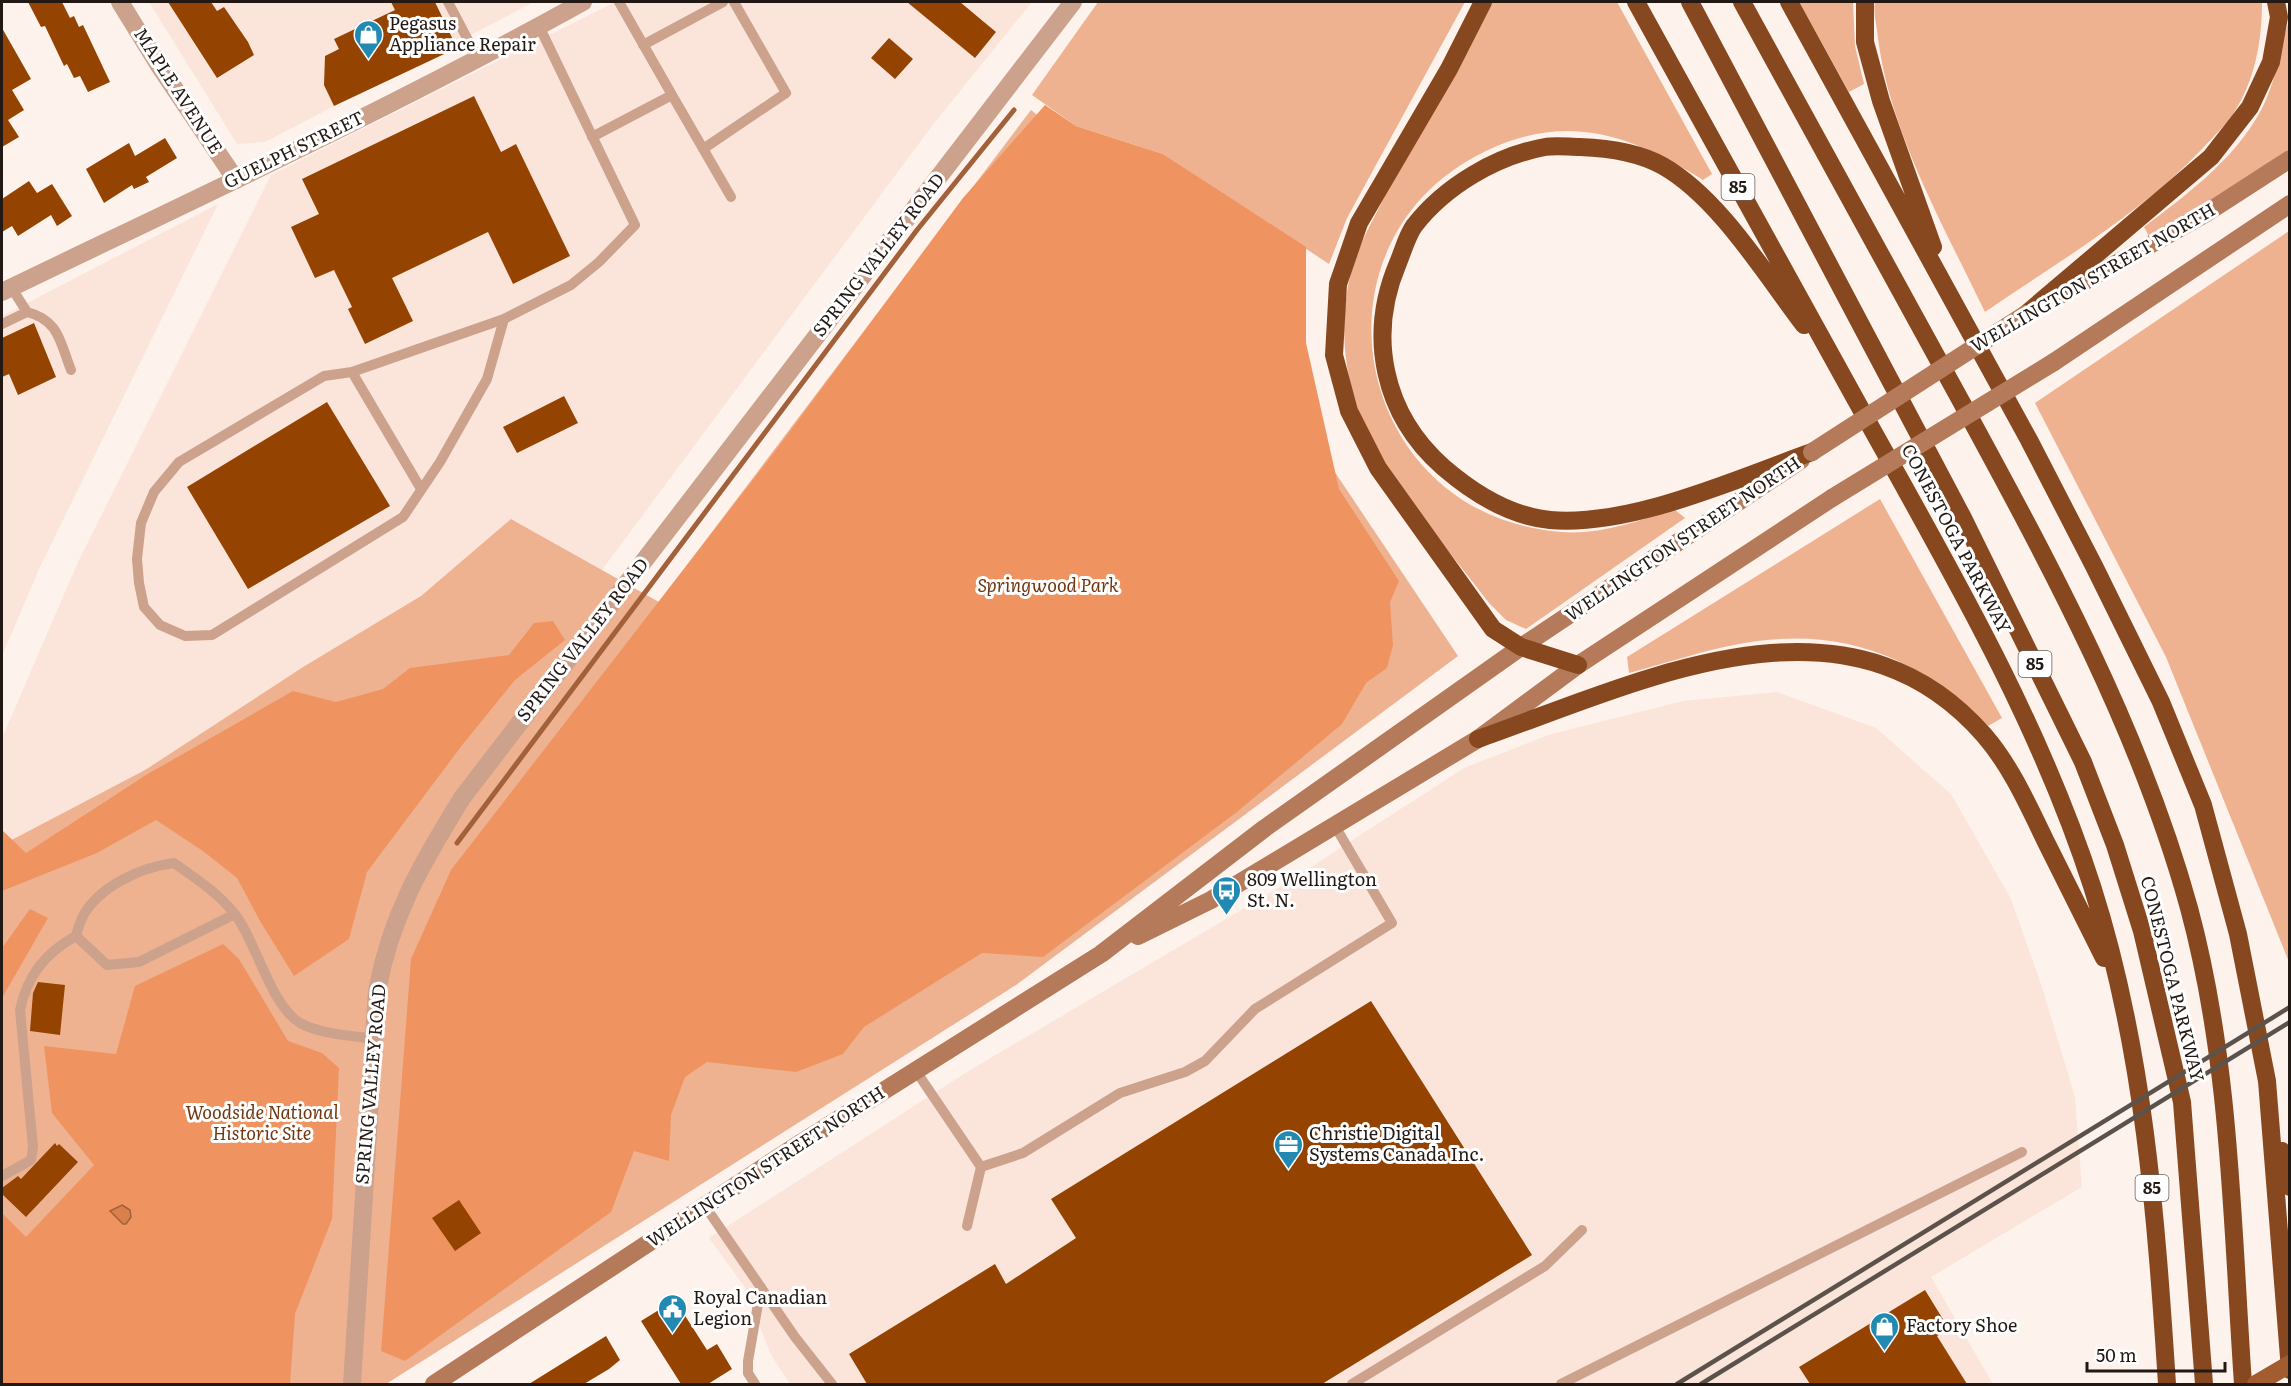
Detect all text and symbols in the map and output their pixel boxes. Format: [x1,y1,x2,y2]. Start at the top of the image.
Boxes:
place label: Pegasus Appliance Repair [389,9,536,57]
shop icon: Pegasus Appliance Repair [352,18,384,60]
street label: MAPLE AVENUE [128,22,230,159]
street label: GUELPH STREET [219,103,368,194]
street label: SPRING VALLEY ROAD [805,167,950,342]
road number: 85 [1722,174,1754,200]
street label: WELLINGTON STREET NORTH [1965,195,2220,358]
street label: CONESTOGA PARKWAY [1896,439,2019,638]
street label: WELLINGTON STREET NORTH [1559,449,1805,627]
street label: SPRING VALLEY ROAD [509,552,654,727]
park label: Springwood Park [977,571,1119,598]
road number: 85 [2018,651,2052,677]
place label: 809 Wellington St. N. [1247,865,1377,913]
street label: CONESTOGA PARKWAY [2135,873,2212,1085]
bus stop icon: 809 Wellington St. N. [1210,874,1242,916]
street label: SPRING VALLEY ROAD [347,983,392,1185]
street label: WELLINGTON STREET NORTH [641,1078,890,1253]
park label: Woodside National Historic Site [186,1098,339,1146]
place label: Christie Digital Systems Canada Inc. [1309,1119,1485,1167]
office icon: Christie Digital Systems Canada Inc. [1272,1128,1304,1170]
road number: 85 [2136,1175,2168,1201]
place label: Royal Canadian Legion [693,1283,827,1331]
public building icon: Royal Canadian Legion [656,1292,688,1334]
shop icon: Factory Shoe [1869,1310,1901,1352]
place label: Factory Shoe [1906,1311,2017,1338]
scale bar [2087,1335,2225,1373]
text: 50 m [2096,1341,2137,1368]

